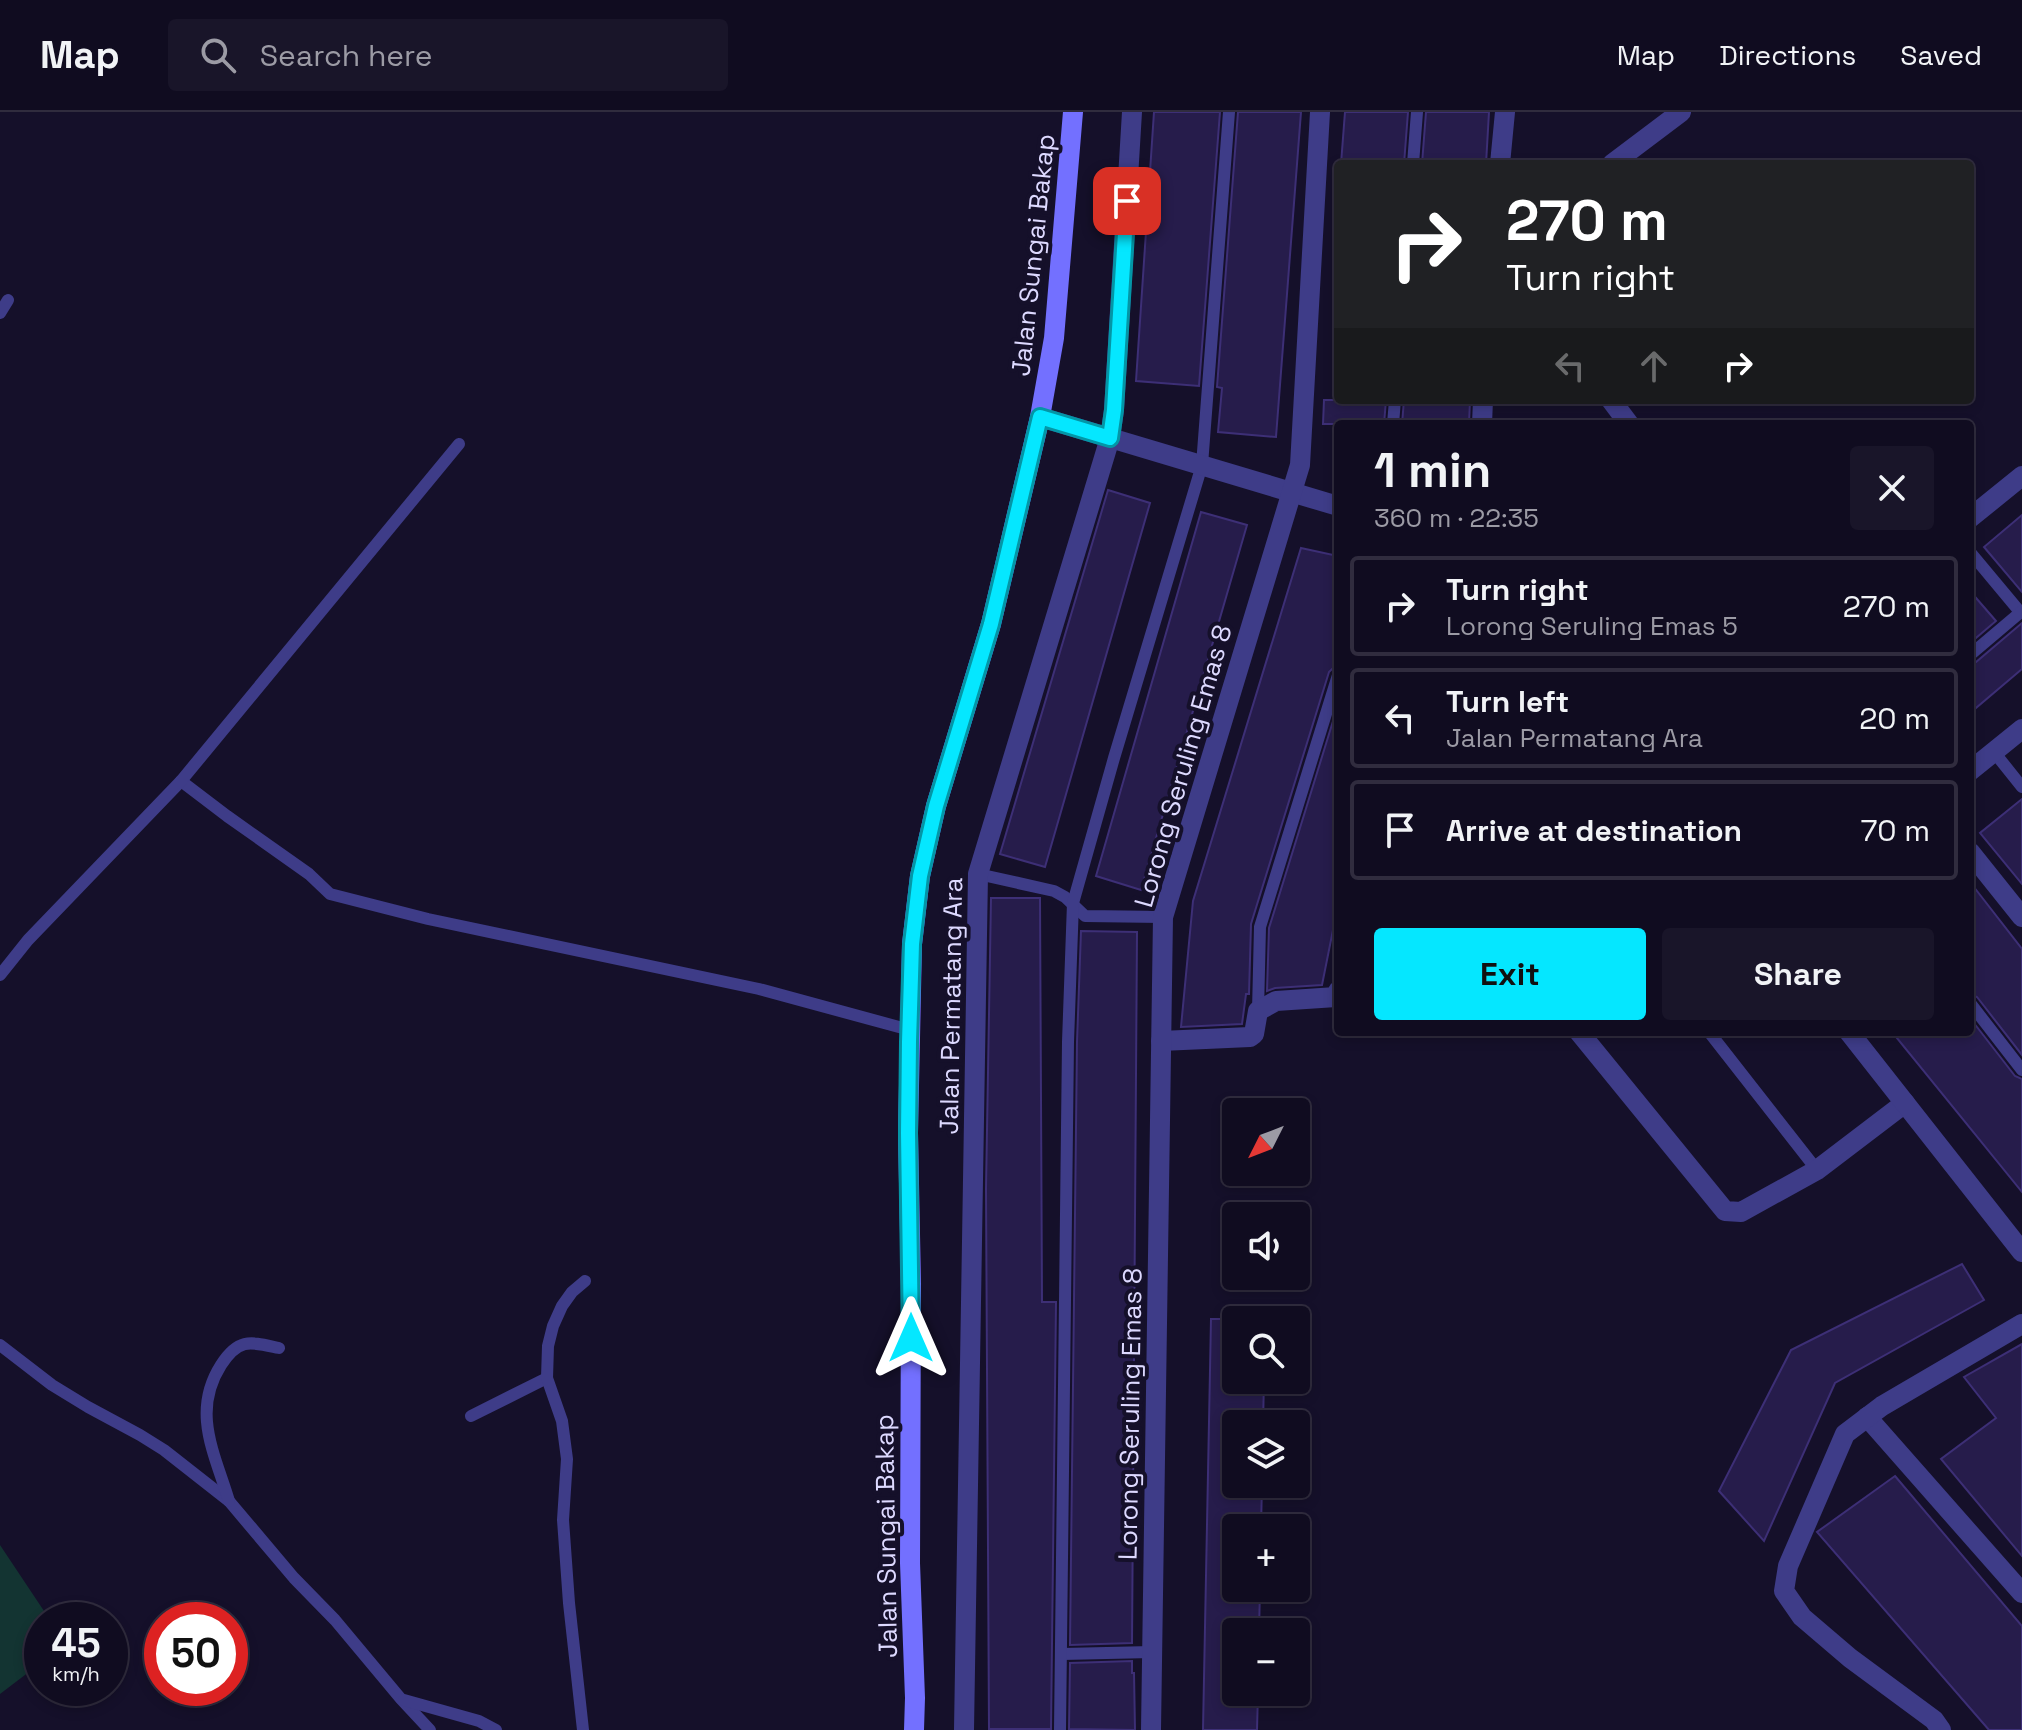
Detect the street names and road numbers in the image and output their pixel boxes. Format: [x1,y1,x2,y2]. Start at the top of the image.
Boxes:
street label: Jalan Sungai Bakap [1003,132,1063,378]
street label: Lorong Seruling Emas 8 [1126,621,1240,911]
street label: Jalan Permatang Ara [932,877,970,1135]
street label: Lorong Seruling Emas 8 [1110,1268,1150,1560]
street label: Jalan Sungai Bakap [867,1414,905,1658]

